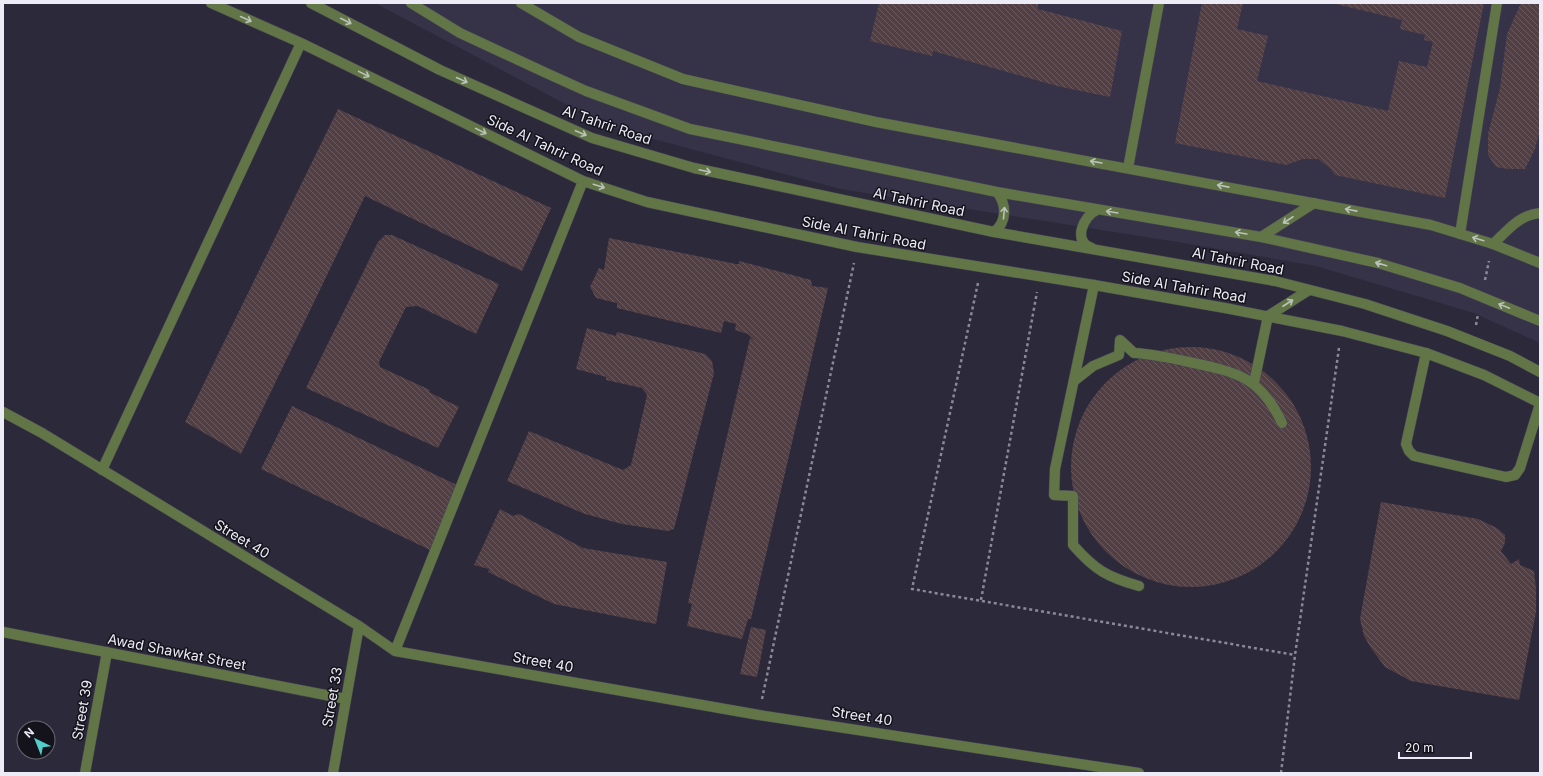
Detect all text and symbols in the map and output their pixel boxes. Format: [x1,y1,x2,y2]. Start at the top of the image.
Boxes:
one-way arrow [240,16,252,23]
one-way arrow [340,18,352,25]
one-way arrow [358,71,370,78]
one-way arrow [455,77,467,84]
street label: Al Tahrir Road [560,101,654,148]
street label: Side Al Tahrir Road [485,110,606,179]
one-way arrow [475,128,487,135]
one-way arrow [574,130,586,137]
one-way arrow [1089,157,1102,165]
one-way arrow [698,167,711,175]
one-way arrow [1217,181,1230,189]
one-way arrow [592,183,605,190]
street label: Al Tahrir Road [872,184,966,219]
one-way arrow [1345,205,1358,213]
one-way arrow [1000,207,1008,220]
one-way arrow [1106,208,1119,216]
street label: Side Al Tahrir Road [801,212,928,253]
one-way arrow [1282,216,1293,224]
one-way arrow [1235,229,1248,237]
one-way arrow [1471,235,1484,242]
street label: Al Tahrir Road [1191,243,1285,278]
one-way arrow [1375,260,1388,267]
street label: Side Al Tahrir Road [1121,267,1248,306]
one-way arrow [1283,299,1294,307]
one-way arrow [1499,302,1511,309]
street label: Street 40 [212,515,273,562]
street label: Awad Shawkat Street [106,630,248,673]
street label: Street 40 [511,648,575,675]
street label: Street 33 [318,666,345,728]
street label: Street 39 [68,679,95,741]
street label: Street 40 [830,702,894,729]
north arrow [16,720,56,760]
text: N [21,725,37,741]
scale bar [1399,734,1471,760]
text: 20 m [1405,740,1434,755]

